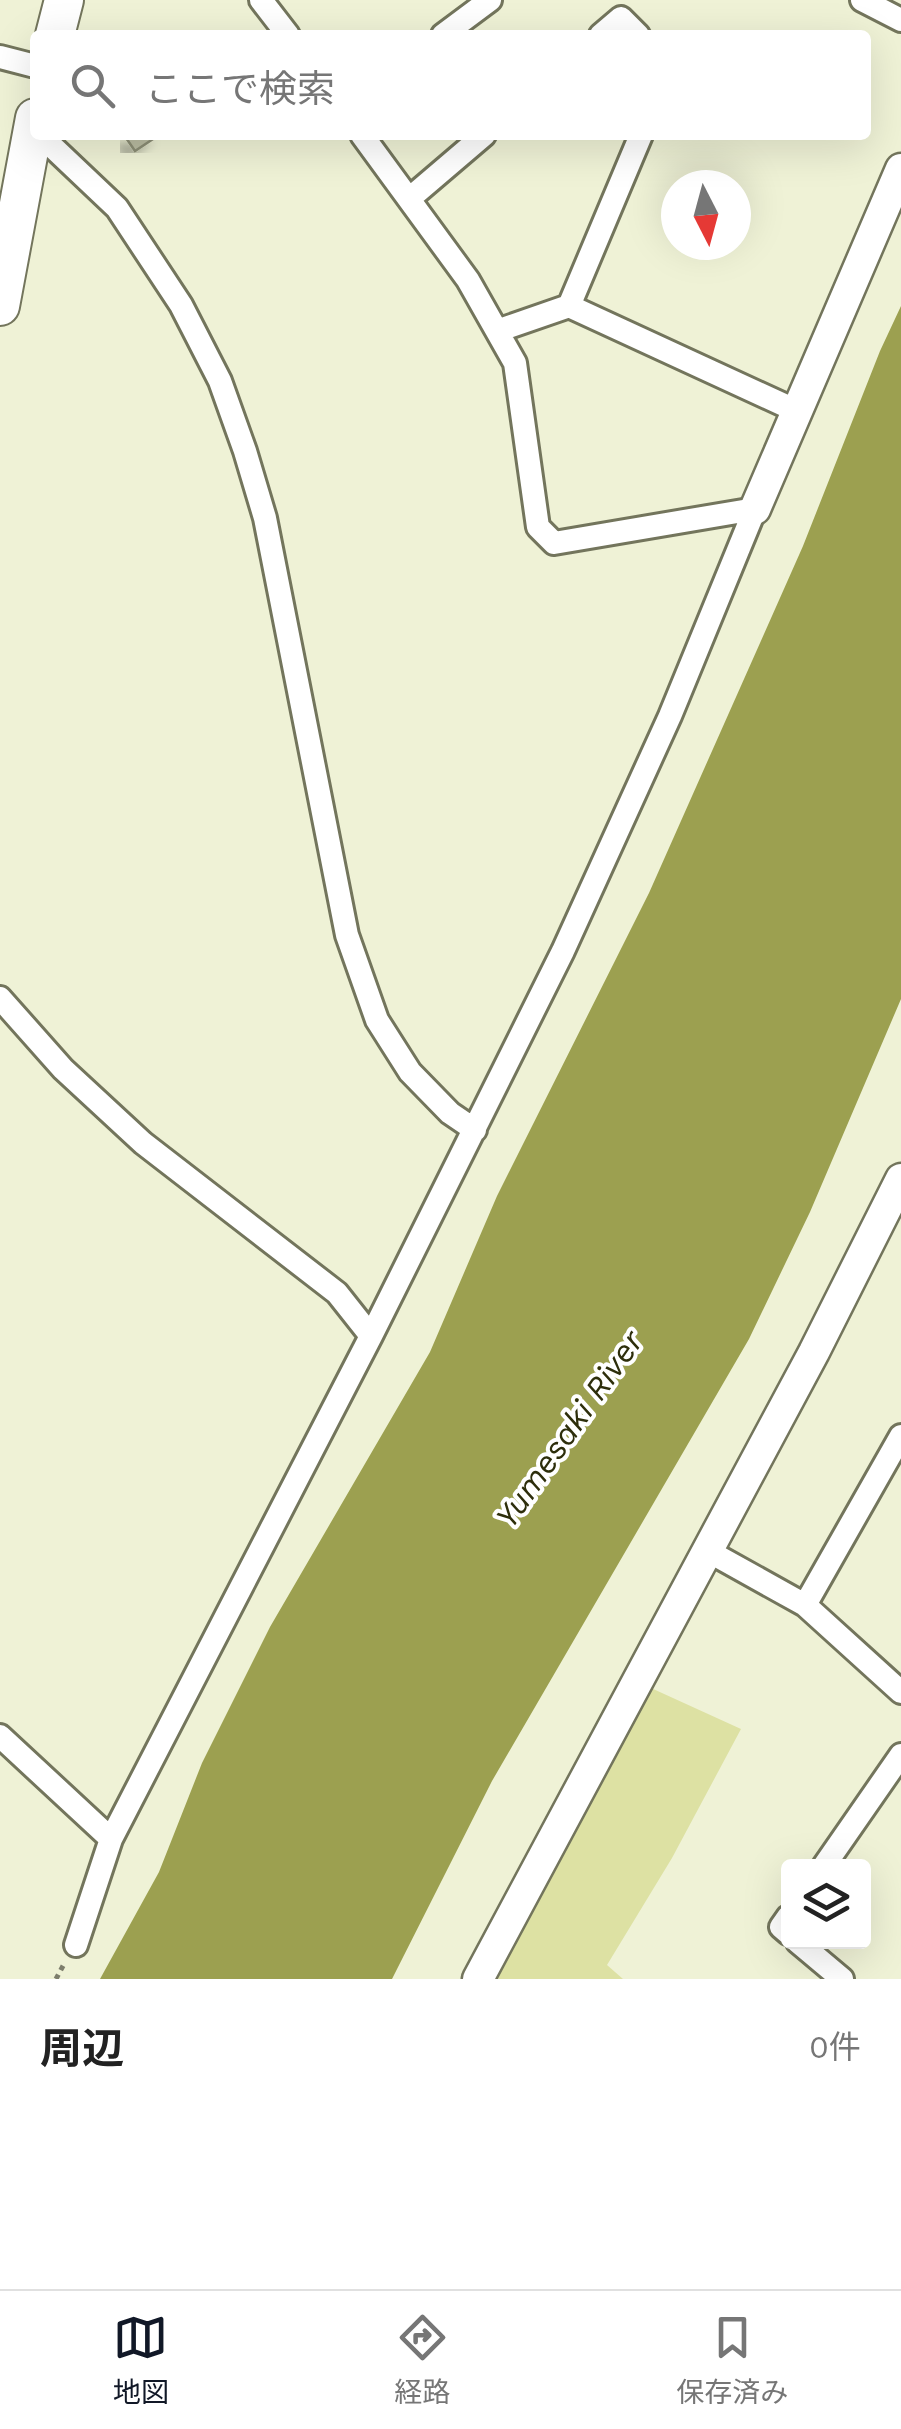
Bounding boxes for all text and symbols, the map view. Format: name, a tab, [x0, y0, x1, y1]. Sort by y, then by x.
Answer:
search box	[30, 30, 871, 140]
icon: search	[65, 58, 120, 113]
text: ここで検索	[145, 67, 335, 111]
north arrow	[661, 170, 751, 260]
water label: Yumesaki River	[487, 1322, 652, 1535]
map controls	[781, 1859, 871, 1949]
button: layers	[781, 1859, 871, 1949]
text: 周辺	[40, 2024, 124, 2073]
text: 0件	[809, 2028, 861, 2066]
tab: 地図	[113, 2310, 169, 2410]
tab: 経路	[394, 2310, 450, 2410]
tab: 保存済み	[676, 2310, 788, 2410]

